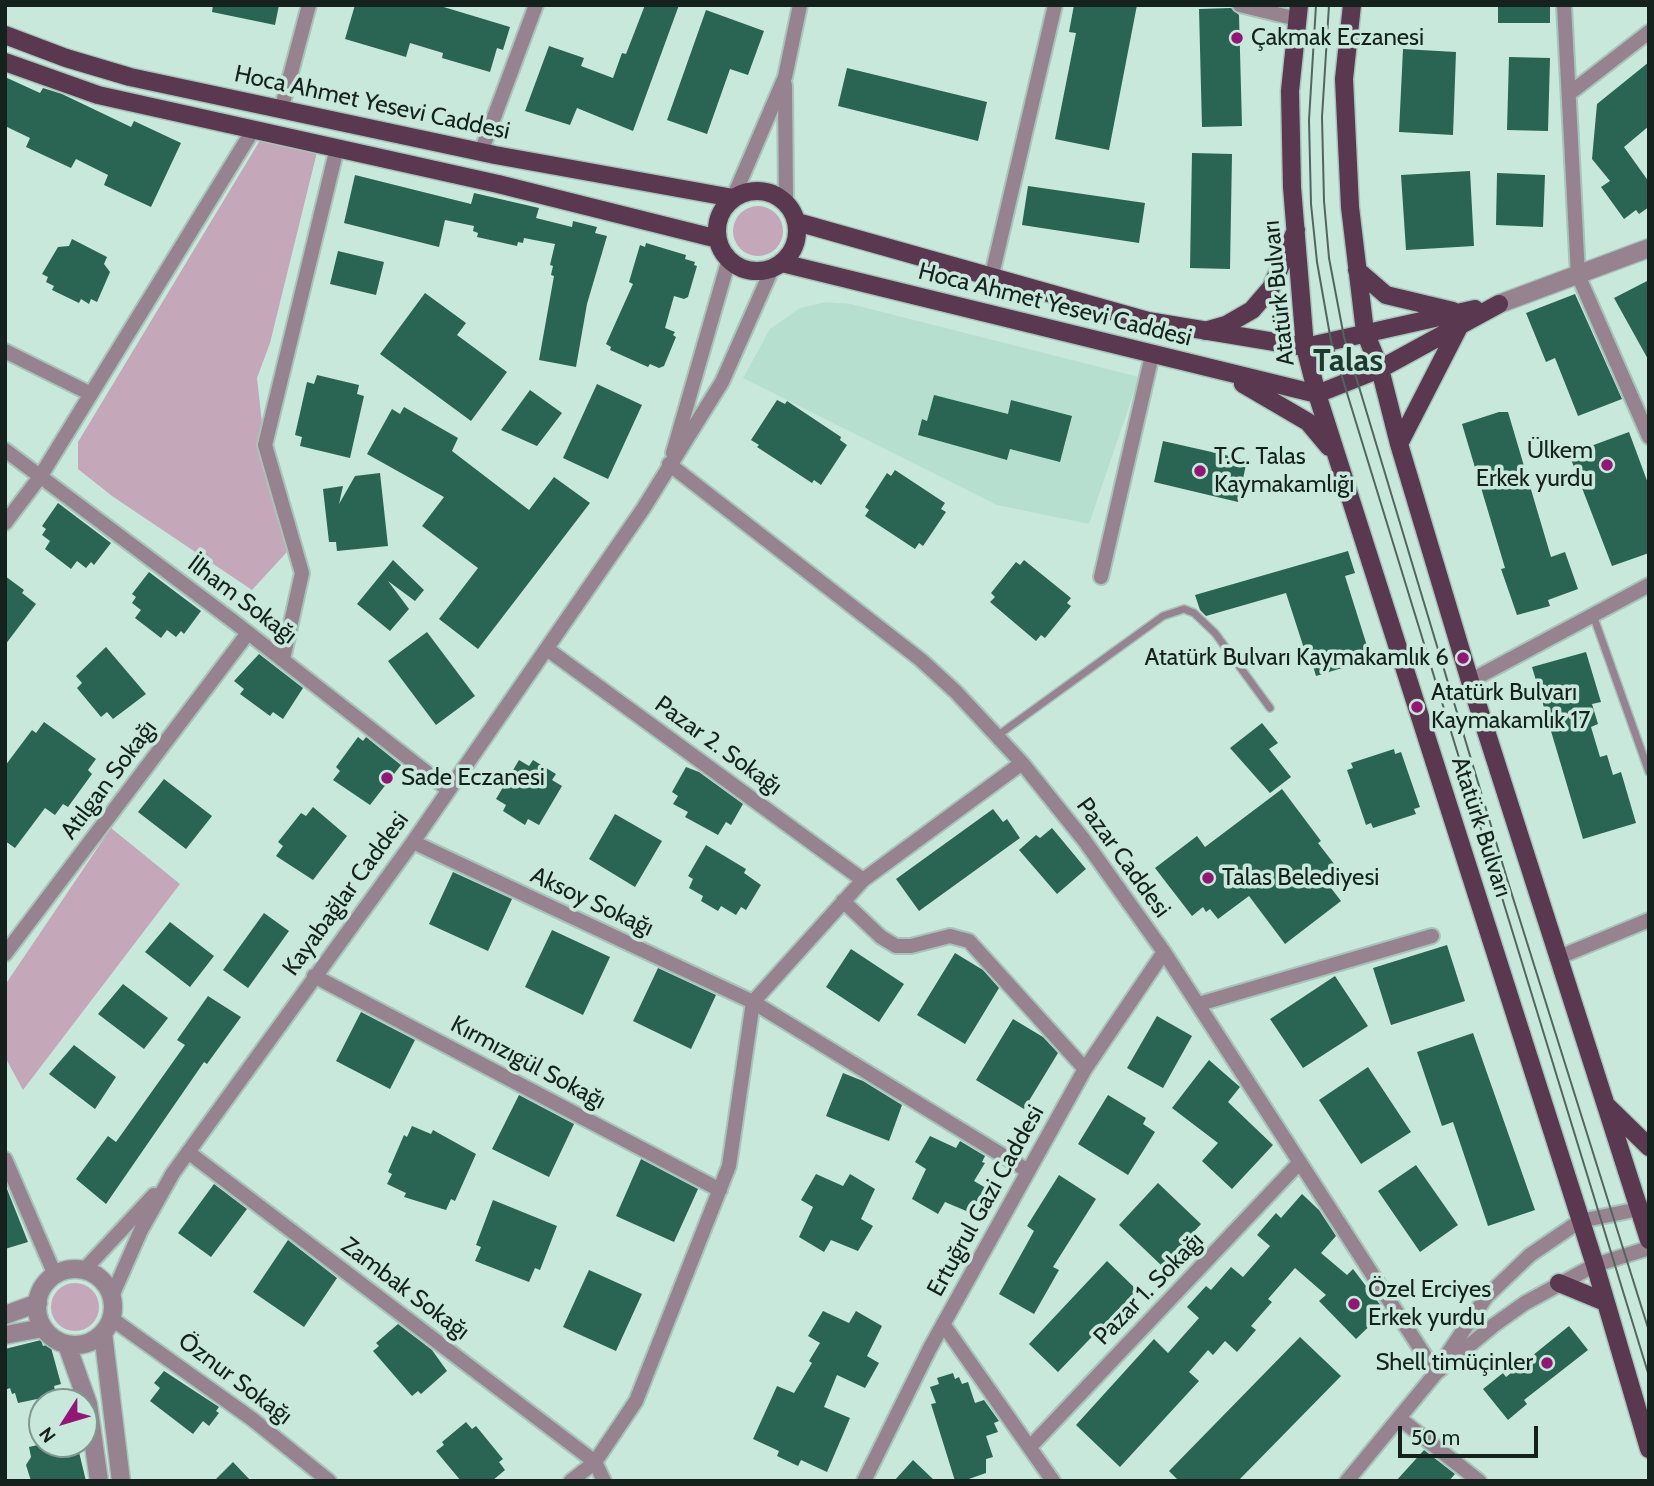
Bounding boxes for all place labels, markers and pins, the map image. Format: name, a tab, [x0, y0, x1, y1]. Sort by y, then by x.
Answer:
place label: Çakmak Eczanesi	[1251, 24, 1424, 52]
marker: Çakmak Eczanesi	[1229, 30, 1245, 46]
place label: Ülkem Erkek yurdu	[1476, 437, 1593, 493]
place label: T.C. Talas Kaymakamlığı	[1214, 443, 1354, 499]
marker: Ülkem Erkek yurdu	[1599, 457, 1615, 473]
marker: T.C. Talas Kaymakamlığı	[1192, 463, 1208, 479]
place label: Atatürk Bulvarı Kaymakamlık 6	[1145, 644, 1449, 672]
marker: Atatürk Bulvarı Kaymakamlık 6	[1455, 650, 1471, 666]
place label: Atatürk Bulvarı Kaymakamlık 17	[1431, 679, 1590, 735]
marker: Atatürk Bulvarı Kaymakamlık 17	[1409, 699, 1425, 715]
place label: Sade Eczanesi	[401, 764, 545, 792]
marker: Sade Eczanesi	[379, 770, 395, 786]
place label: Talas Belediyesi	[1222, 864, 1379, 892]
marker: Talas Belediyesi	[1200, 870, 1216, 886]
place label: Özel Erciyes Erkek yurdu	[1368, 1276, 1491, 1332]
marker: Özel Erciyes Erkek yurdu	[1346, 1296, 1362, 1312]
place label: Shell timüçinler	[1375, 1349, 1533, 1377]
marker: Shell timüçinler	[1539, 1355, 1555, 1371]

